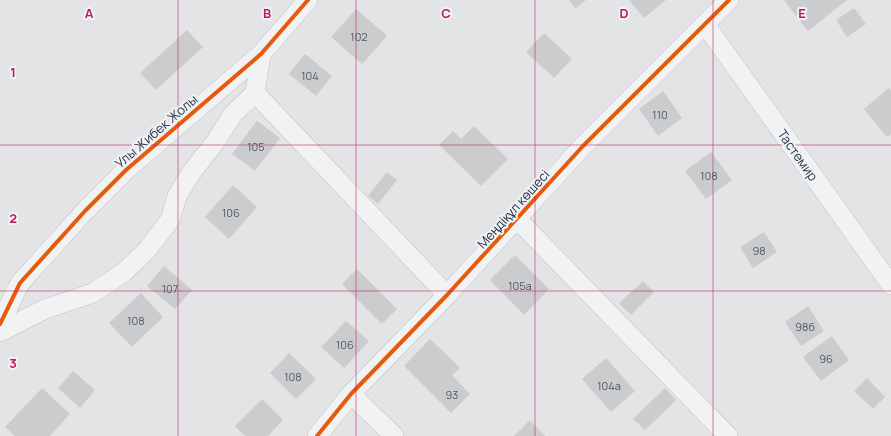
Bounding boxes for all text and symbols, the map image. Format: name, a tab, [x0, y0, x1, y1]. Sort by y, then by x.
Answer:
text: A	[85, 4, 94, 22]
text: B	[263, 4, 271, 22]
text: C	[441, 4, 451, 22]
text: D	[619, 4, 629, 22]
text: E	[798, 4, 806, 22]
house number: 102	[350, 29, 368, 44]
text: 1	[10, 63, 16, 81]
house number: 104	[301, 68, 319, 83]
street label: Улы Жибек Жолы	[111, 90, 201, 172]
house number: 110	[652, 107, 668, 122]
street label: Тастемир	[774, 126, 823, 185]
house number: 105	[247, 139, 265, 154]
street label: Меңдіқұл көшесі	[473, 166, 553, 252]
house number: 108	[700, 168, 718, 183]
house number: 106	[222, 205, 240, 220]
text: 2	[9, 209, 17, 227]
house number: 98	[752, 243, 766, 258]
house number: 105а	[508, 278, 532, 293]
house number: 107	[162, 281, 178, 296]
house number: 108	[127, 313, 145, 328]
house number: 98б	[795, 319, 815, 334]
house number: 106	[336, 337, 354, 352]
house number: 96	[819, 351, 833, 366]
text: 3	[9, 354, 17, 372]
house number: 108	[284, 369, 302, 384]
house number: 104а	[597, 378, 621, 393]
house number: 93	[446, 387, 458, 402]

